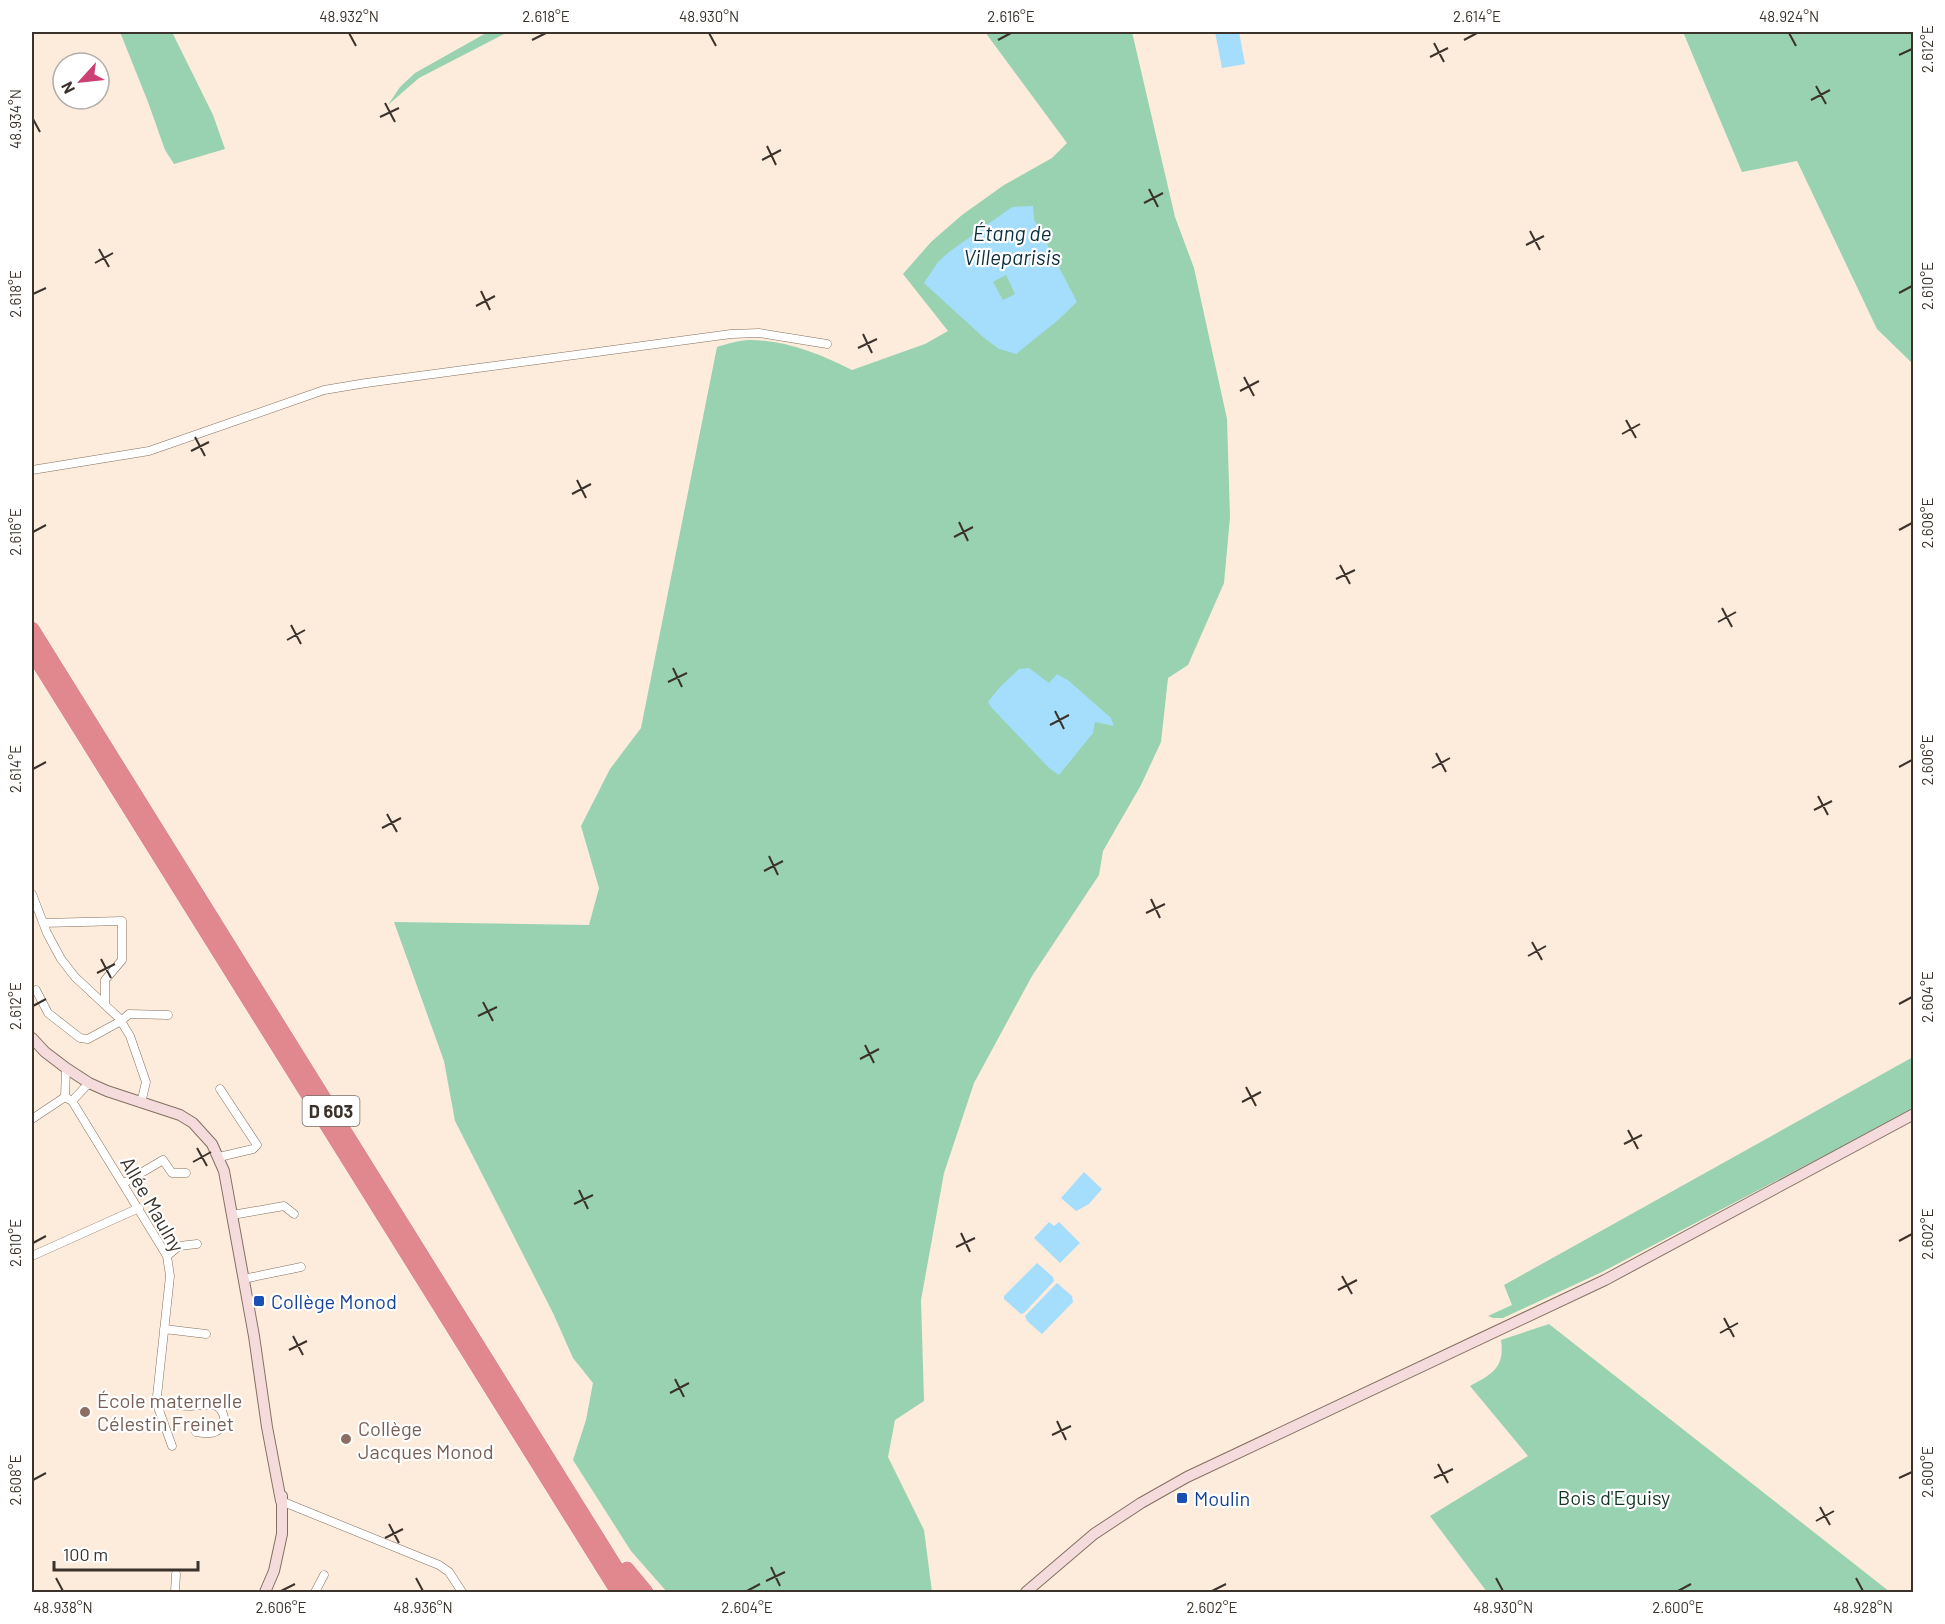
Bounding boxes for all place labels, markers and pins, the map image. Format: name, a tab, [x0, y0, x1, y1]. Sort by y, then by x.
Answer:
place label: Collège Monod	[271, 1289, 397, 1313]
marker: Collège Monod	[252, 1294, 266, 1308]
place label: École maternelle Célestin Freinet	[97, 1388, 242, 1435]
marker: École maternelle Célestin Freinet	[78, 1405, 92, 1419]
place label: Collège Jacques Monod	[358, 1416, 494, 1463]
marker: Collège Jacques Monod	[339, 1432, 353, 1446]
place label: Moulin	[1194, 1486, 1250, 1510]
marker: Moulin	[1175, 1491, 1189, 1505]

